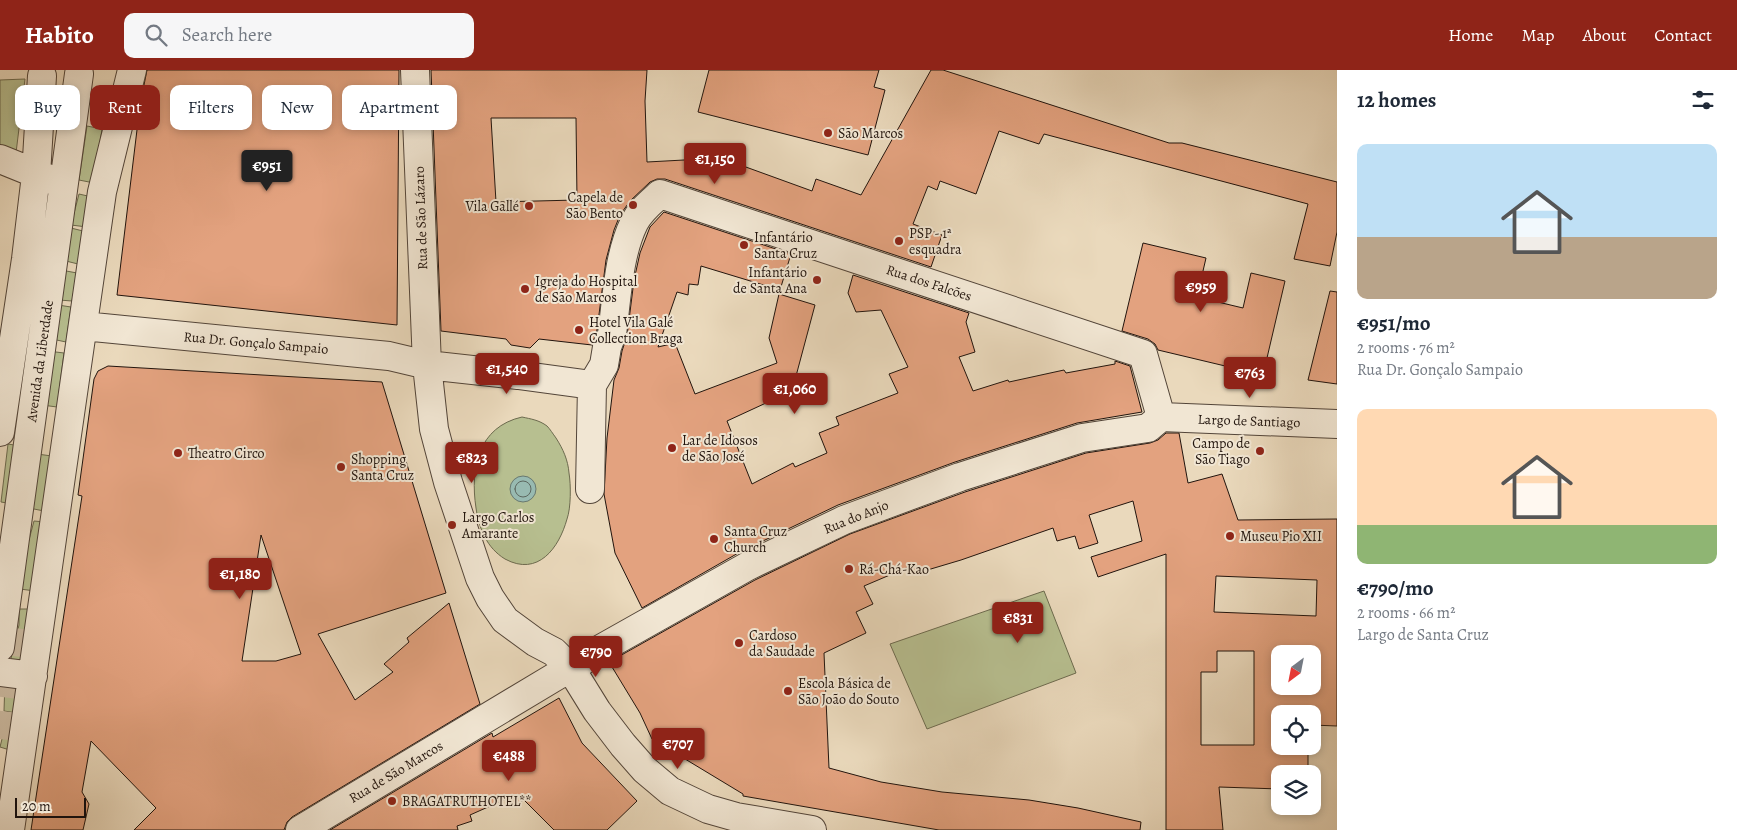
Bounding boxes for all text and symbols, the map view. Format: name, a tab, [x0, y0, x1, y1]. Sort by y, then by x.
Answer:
search box	[124, 13, 474, 58]
text: Habito	[25, 19, 94, 51]
icon: search	[142, 21, 170, 49]
text: Search here	[182, 22, 272, 48]
text: Home	[1448, 23, 1493, 47]
text: Map	[1521, 23, 1554, 47]
text: About	[1582, 23, 1626, 47]
text: Contact	[1654, 23, 1712, 47]
chip: Buy	[15, 85, 80, 130]
chip: Rent	[90, 85, 160, 130]
chip: Filters	[170, 85, 252, 130]
chip: New	[262, 85, 332, 130]
chip: Apartment	[342, 85, 457, 130]
text: 12 homes	[1357, 86, 1436, 114]
icon: filters	[1689, 86, 1717, 114]
place label: São Marcos	[838, 124, 903, 143]
marker: São Marcos	[822, 127, 834, 139]
pin: €1,150	[674, 142, 756, 185]
text: €1,150	[695, 148, 735, 170]
pin: €951	[237, 150, 297, 192]
text: €951	[252, 155, 282, 177]
street label: Rua de São Lázaro	[410, 166, 432, 270]
icon: home	[1492, 177, 1582, 267]
place label: Capela de São Bento	[566, 188, 623, 223]
place label: Vila Gallé	[465, 197, 519, 216]
marker: Capela de São Bento	[627, 199, 639, 211]
marker: Vila Gallé	[523, 200, 535, 212]
place label: PSP - 1ª esquadra	[909, 224, 962, 259]
place label: Infantário Santa Cruz	[754, 228, 817, 263]
marker: PSP - 1ª esquadra	[893, 235, 905, 247]
marker: Infantário Santa Cruz	[738, 239, 750, 251]
street label: Rua dos Falcões	[884, 260, 974, 306]
place label: Infantário de Santa Ana	[733, 263, 807, 298]
pin: €959	[1171, 270, 1231, 313]
place label: Igreja do Hospital de São Marcos	[535, 272, 638, 307]
marker: Infantário de Santa Ana	[811, 274, 823, 286]
text: €959	[1186, 276, 1216, 298]
marker: Igreja do Hospital de São Marcos	[519, 283, 531, 295]
street label: Avenida da Liberdade	[22, 299, 58, 424]
text: €951/mo	[1357, 309, 1431, 337]
place label: Hotel Vila Galé Collection Braga	[589, 313, 683, 348]
marker: Hotel Vila Galé Collection Braga	[573, 324, 585, 336]
street label: Rua Dr. Gonçalo Sampaio	[183, 327, 329, 359]
text: 2 rooms · 76 m²	[1357, 337, 1455, 359]
pin: €1,540	[466, 352, 548, 395]
pin: €763	[1220, 356, 1280, 399]
text: €1,540	[486, 358, 528, 380]
text: Rua Dr. Gonçalo Sampaio	[1357, 359, 1523, 381]
text: €763	[1235, 362, 1265, 384]
pin: €1,060	[754, 372, 836, 415]
text: €1,060	[774, 378, 816, 400]
street label: Largo de Santiago	[1197, 410, 1301, 432]
place label: Lar de Idosos de São José	[682, 431, 758, 466]
place label: Campo de São Tiago	[1192, 434, 1250, 469]
pin: €823	[442, 442, 502, 484]
marker: Lar de Idosos de São José	[666, 442, 678, 454]
icon: home	[1492, 442, 1582, 532]
place label: Theatro Circo	[188, 444, 265, 463]
marker: Campo de São Tiago	[1254, 445, 1266, 457]
marker: Theatro Circo	[172, 447, 184, 459]
text: €823	[456, 447, 488, 469]
place label: Shopping Santa Cruz	[351, 450, 414, 485]
marker: Shopping Santa Cruz	[335, 461, 347, 473]
street label: Rua do Anjo	[821, 495, 891, 539]
place label: Largo Carlos Amarante	[461, 508, 534, 543]
marker: Largo Carlos Amarante	[446, 519, 458, 531]
place label: Santa Cruz Church	[724, 522, 787, 557]
place label: Museu Pio XII	[1240, 527, 1322, 546]
marker: Museu Pio XII	[1224, 530, 1236, 542]
marker: Santa Cruz Church	[708, 533, 720, 545]
pin: €1,180	[199, 558, 281, 600]
place label: Rá-Chá-Kao	[859, 560, 929, 579]
text: €1,180	[220, 563, 260, 585]
marker: Rá-Chá-Kao	[843, 563, 855, 575]
text: €790/mo	[1357, 574, 1434, 602]
pin: €831	[988, 602, 1048, 644]
text: 2 rooms · 66 m²	[1357, 602, 1455, 624]
text: €831	[1003, 607, 1033, 629]
text: Largo de Santa Cruz	[1357, 624, 1489, 646]
place label: Cardoso da Saudade	[749, 626, 815, 661]
pin: €790	[566, 636, 626, 678]
marker: Cardoso da Saudade	[733, 637, 745, 649]
text: €790	[580, 641, 612, 663]
north arrow	[1271, 645, 1321, 695]
map controls	[1271, 645, 1321, 815]
place label: Escola Básica de São João do Souto	[798, 674, 899, 709]
marker: Escola Básica de São João do Souto	[782, 685, 794, 697]
button: locate	[1271, 705, 1321, 755]
pin: €707	[648, 728, 708, 770]
text: €707	[663, 733, 693, 755]
street label: Rua de São Marcos	[345, 736, 447, 808]
pin: €488	[479, 740, 539, 782]
text: €488	[493, 745, 525, 767]
button: layers	[1271, 765, 1321, 815]
place label: BRAGATRUTHOTEL**	[402, 792, 532, 811]
scale bar	[15, 795, 86, 818]
marker: BRAGATRUTHOTEL**	[386, 795, 398, 807]
text: 20 m	[22, 797, 51, 816]

